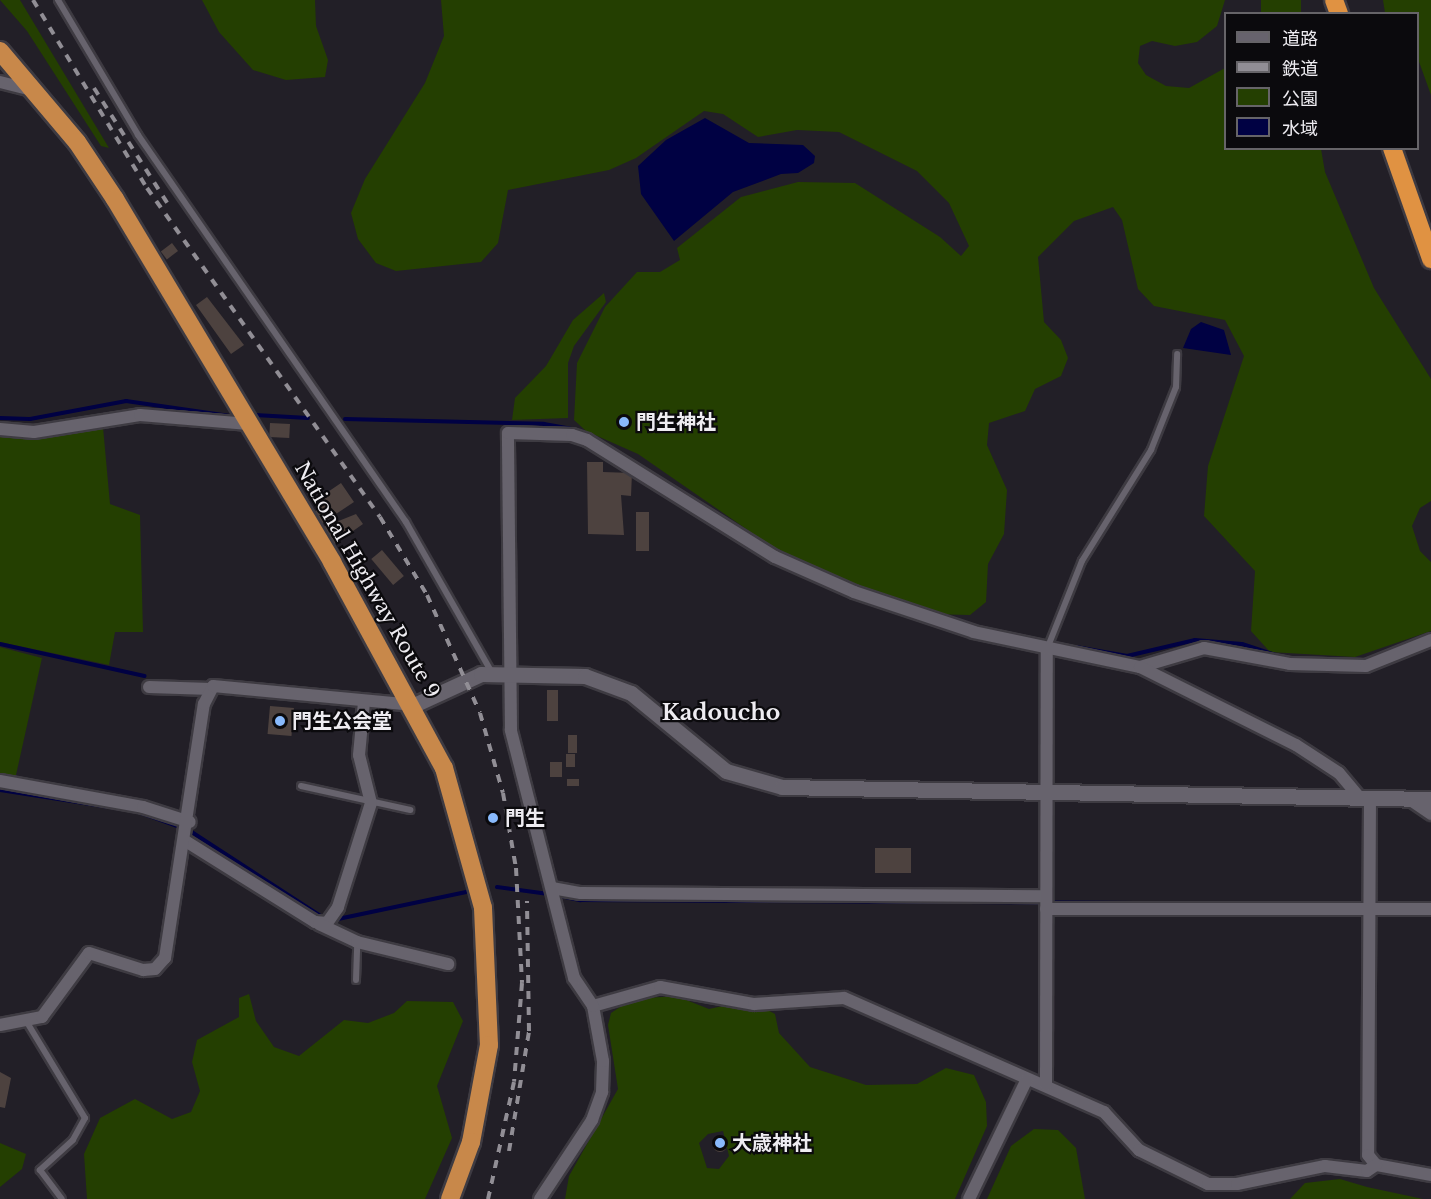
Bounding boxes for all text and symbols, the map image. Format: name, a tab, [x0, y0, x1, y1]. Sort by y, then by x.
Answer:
legend	[1224, 12, 1419, 150]
text: 道路	[1282, 28, 1318, 50]
text: 鉄道	[1282, 58, 1318, 80]
text: 公園	[1282, 88, 1318, 110]
text: 水域	[1282, 118, 1318, 140]
place label: 門生神社	[636, 410, 716, 434]
marker: 門生神社	[617, 415, 631, 429]
street label: National Highway Route 9	[289, 457, 445, 703]
district label: Kadoucho	[662, 700, 780, 726]
place label: 門生公会堂	[292, 709, 392, 733]
marker: 門生公会堂	[273, 714, 287, 728]
place label: 門生	[505, 806, 545, 830]
marker: 門生	[486, 811, 500, 825]
place label: 大歳神社	[732, 1131, 812, 1155]
marker: 大歳神社	[713, 1136, 727, 1150]

